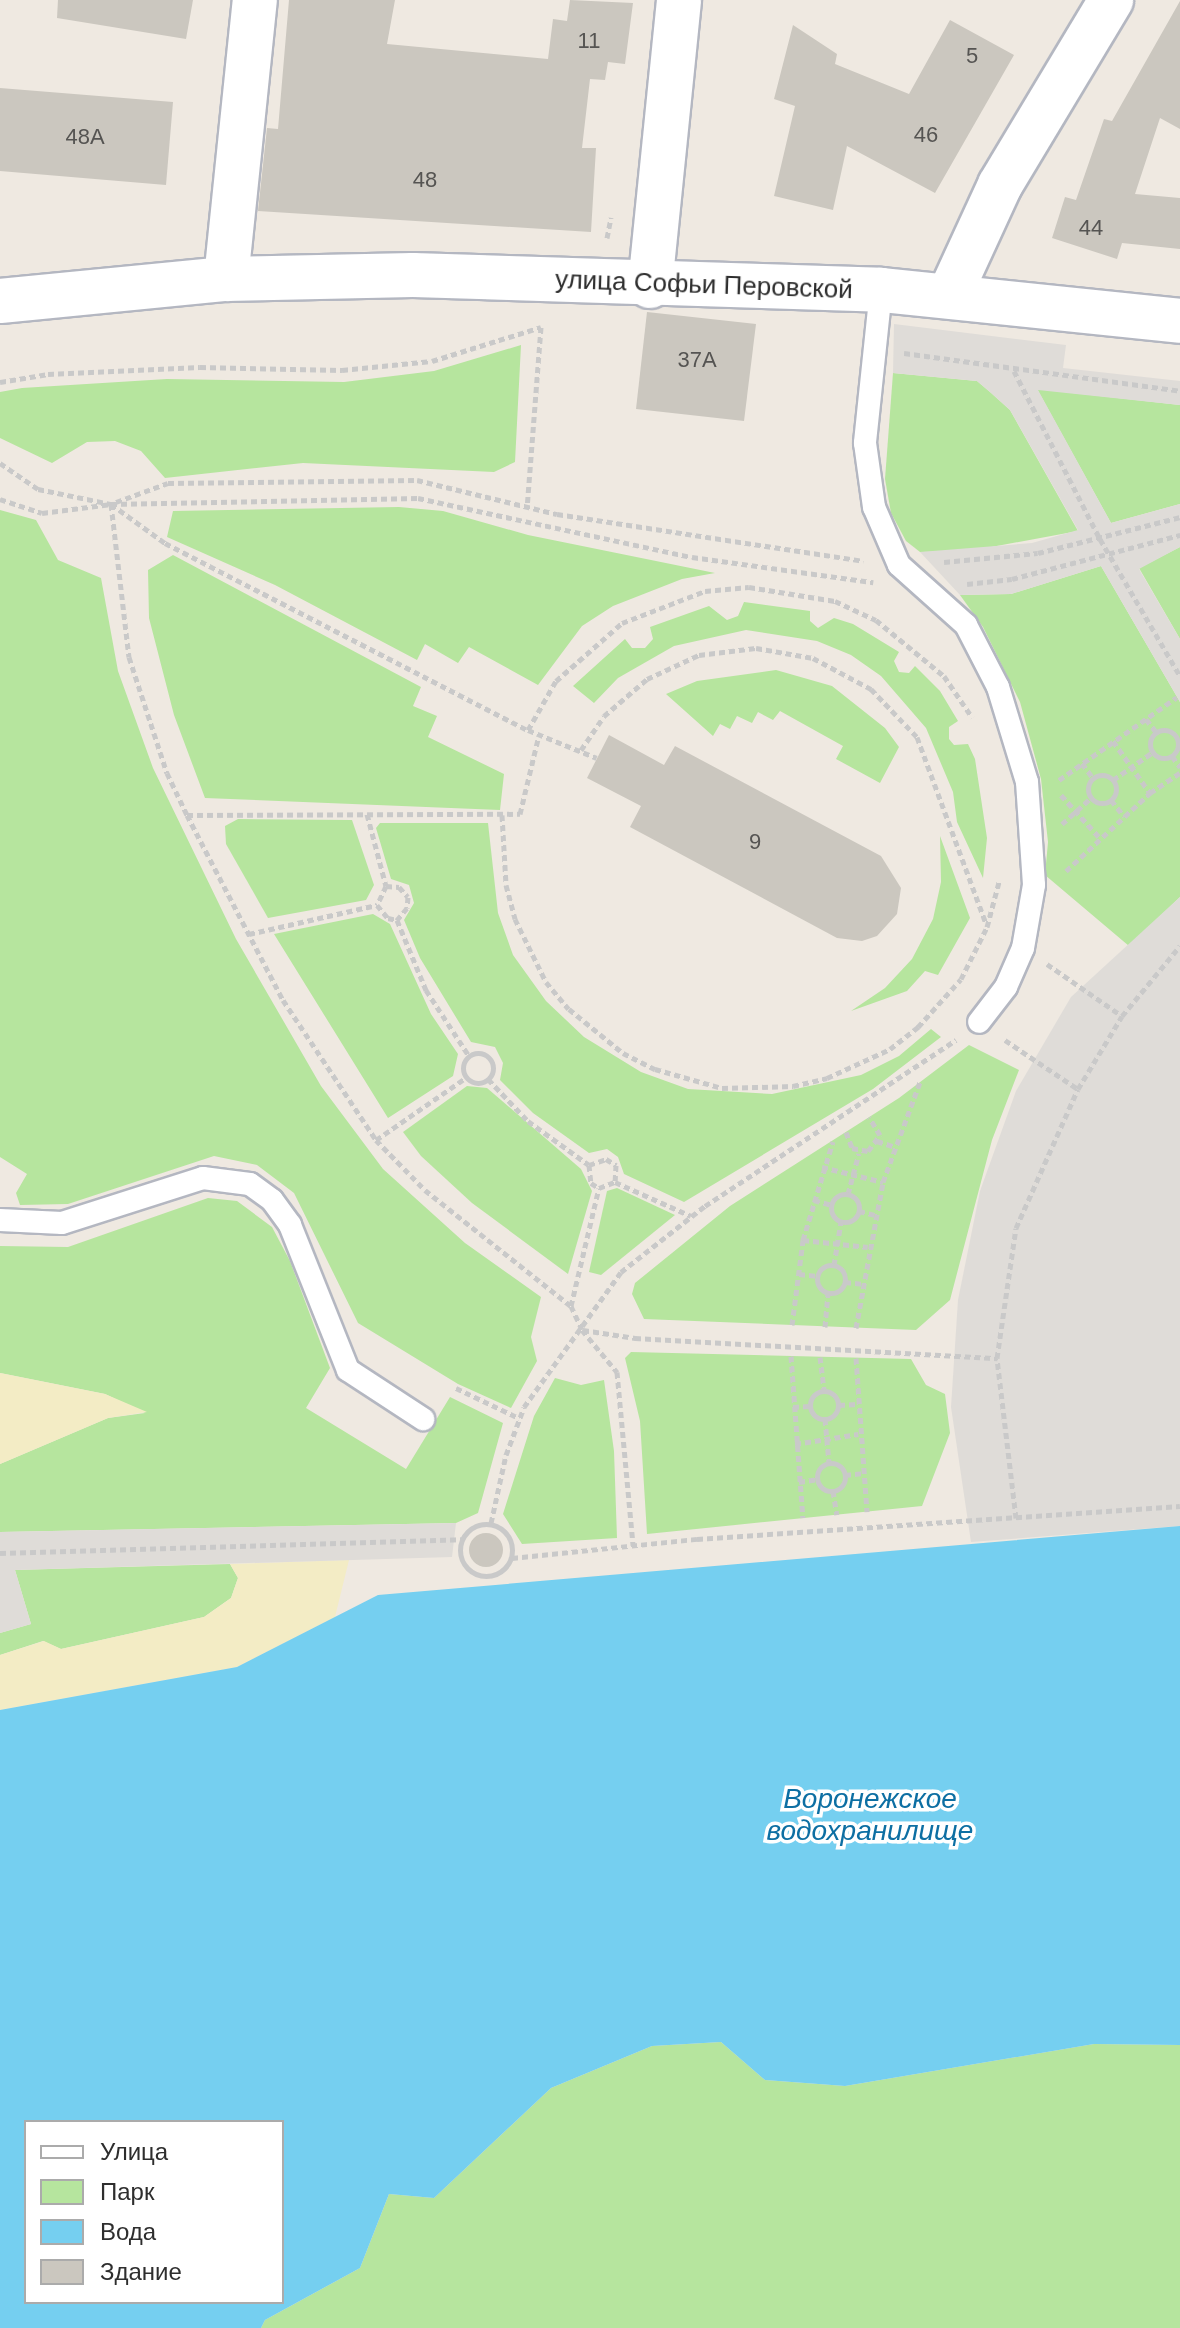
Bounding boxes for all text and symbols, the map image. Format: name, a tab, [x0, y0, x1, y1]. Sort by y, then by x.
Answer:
house number: 11	[578, 28, 600, 54]
house number: 5	[966, 43, 978, 69]
house number: 46	[914, 122, 938, 148]
house number: 48А	[65, 124, 105, 150]
house number: 48	[413, 167, 437, 193]
house number: 44	[1079, 215, 1103, 241]
street label: улица Софьи Перовской	[555, 264, 853, 306]
house number: 37А	[677, 347, 717, 373]
house number: 9	[749, 829, 761, 855]
water label: Воронежское водохранилище	[767, 1782, 973, 1848]
legend	[24, 2120, 284, 2304]
text: Улица	[100, 2138, 168, 2165]
text: Парк	[100, 2178, 154, 2205]
text: Вода	[100, 2218, 156, 2245]
text: Здание	[100, 2258, 182, 2285]

